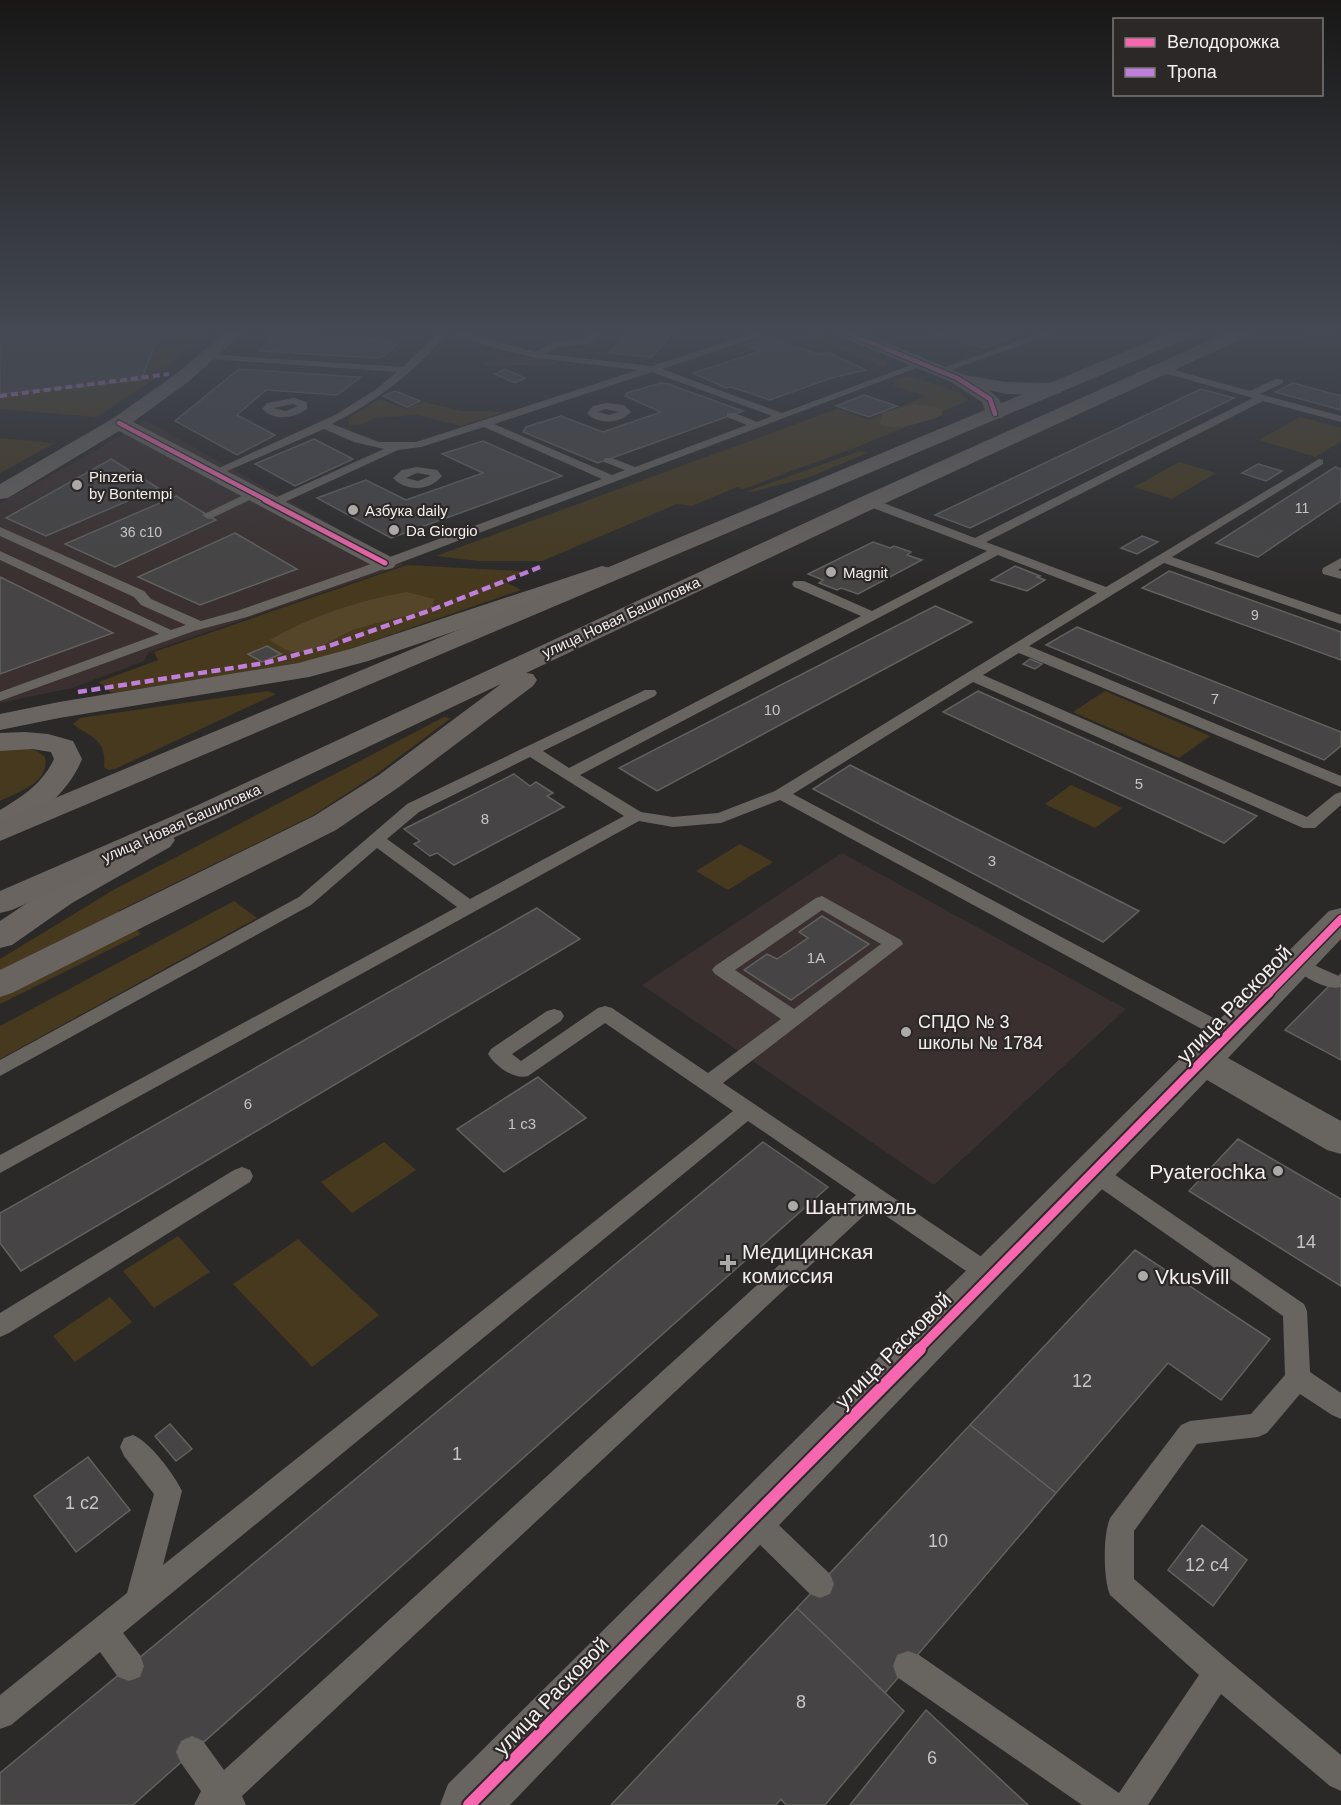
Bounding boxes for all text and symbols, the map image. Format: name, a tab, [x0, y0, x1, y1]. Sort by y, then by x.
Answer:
legend	[1113, 18, 1323, 96]
text: Велодорожка	[1167, 32, 1280, 52]
text: Тропа	[1167, 62, 1218, 82]
place label: Pinzeria by Bontempi	[89, 468, 172, 502]
marker: Pinzeria by Bontempi	[70, 478, 84, 492]
house number: 11	[1295, 500, 1309, 516]
place label: Азбука daily	[365, 502, 448, 519]
marker: Азбука daily	[346, 503, 360, 517]
place label: Da Giorgio	[406, 522, 478, 539]
marker: Da Giorgio	[387, 523, 401, 537]
house number: 36 с10	[120, 524, 162, 540]
place label: Magnit	[843, 564, 889, 581]
marker: Magnit	[824, 565, 838, 579]
street label: улица Новая Башиловка	[539, 573, 703, 661]
house number: 9	[1251, 607, 1259, 623]
house number: 7	[1211, 690, 1219, 707]
house number: 10	[764, 701, 780, 718]
house number: 5	[1135, 775, 1143, 792]
street label: улица Новая Башиловка	[99, 780, 264, 866]
house number: 8	[481, 810, 489, 827]
house number: 3	[988, 852, 996, 869]
street label: улица Расковой	[1172, 940, 1296, 1068]
house number: 1А	[807, 949, 825, 966]
place label: СПДО № 3 школы № 1784	[918, 1012, 1043, 1053]
marker: СПДО № 3 школы № 1784	[899, 1025, 913, 1039]
house number: 6	[244, 1095, 252, 1112]
house number: 1 с3	[508, 1115, 536, 1132]
place label: Pyaterochka	[1149, 1160, 1266, 1183]
marker: Pyaterochka	[1271, 1164, 1285, 1178]
place label: Шантимэль	[805, 1195, 917, 1218]
marker: Шантимэль	[786, 1199, 800, 1213]
house number: 14	[1296, 1232, 1316, 1252]
place label: Медицинская комиссия	[742, 1240, 874, 1287]
marker: Медицинская комиссия	[719, 1254, 737, 1272]
place label: VkusVill	[1155, 1265, 1229, 1288]
marker: VkusVill	[1136, 1269, 1150, 1283]
street label: улица Расковой	[830, 1287, 956, 1413]
house number: 12	[1072, 1371, 1092, 1391]
house number: 1	[452, 1444, 462, 1464]
house number: 1 с2	[65, 1493, 99, 1513]
house number: 10	[928, 1531, 948, 1551]
house number: 12 с4	[1185, 1555, 1229, 1575]
street label: улица Расковой	[489, 1632, 613, 1760]
house number: 8	[796, 1692, 806, 1712]
house number: 6	[927, 1748, 937, 1768]

